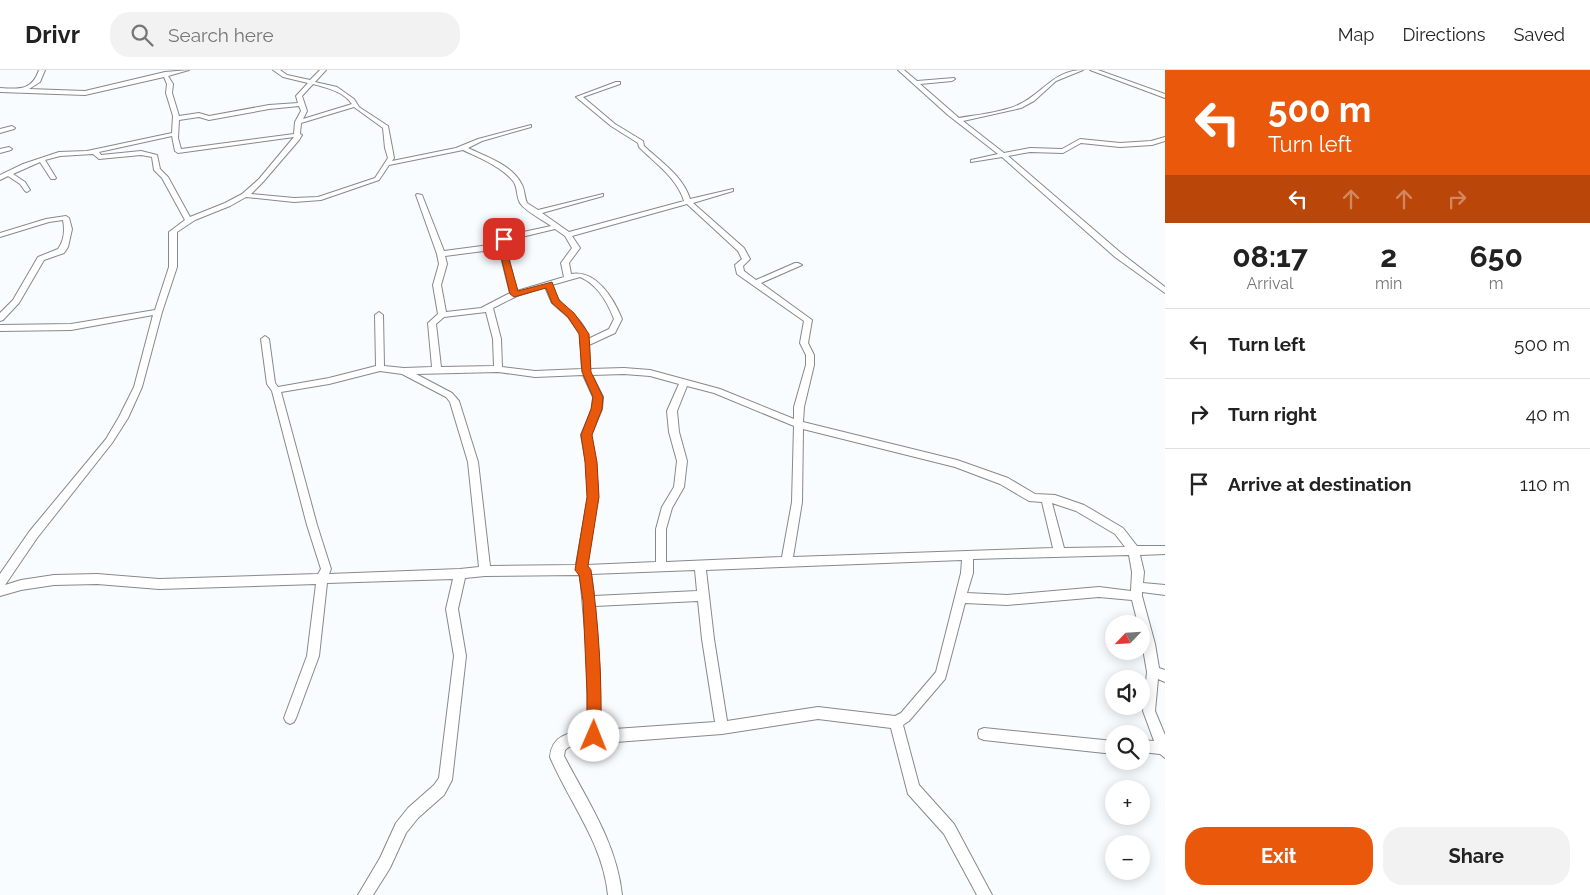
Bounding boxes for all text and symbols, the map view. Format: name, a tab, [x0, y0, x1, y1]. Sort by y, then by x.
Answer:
search box	[110, 12, 460, 57]
text: Drivr	[25, 20, 80, 49]
icon: search	[128, 21, 156, 49]
text: Search here	[168, 24, 274, 46]
text: Map	[1338, 24, 1374, 45]
text: Directions	[1402, 24, 1486, 45]
text: Saved	[1514, 24, 1565, 45]
text: 500 m	[1268, 89, 1371, 130]
icon: left	[1185, 90, 1250, 155]
text: Turn left	[1268, 131, 1352, 157]
icon: left	[1284, 185, 1312, 213]
icon: ahead	[1337, 185, 1365, 213]
icon: ahead	[1390, 185, 1418, 213]
icon: right	[1443, 185, 1471, 213]
pin	[483, 218, 525, 260]
icon: arrive	[490, 225, 518, 253]
text: 08:17	[1232, 239, 1308, 274]
text: 2	[1380, 239, 1397, 274]
text: 650	[1470, 239, 1523, 274]
text: Arrival	[1246, 274, 1293, 293]
text: min	[1375, 274, 1402, 293]
text: m	[1489, 274, 1504, 293]
icon: left	[1185, 330, 1213, 358]
text: Turn left	[1228, 333, 1305, 355]
text: 500 m	[1514, 333, 1570, 355]
icon: right	[1185, 400, 1213, 428]
text: Turn right	[1228, 403, 1317, 425]
text: 40 m	[1526, 403, 1570, 425]
icon: arrive	[1185, 470, 1213, 498]
text: Arrive at destination	[1228, 473, 1412, 495]
text: 110 m	[1520, 473, 1570, 495]
north arrow	[1105, 615, 1150, 660]
map controls	[1105, 615, 1150, 880]
button: sound	[1105, 670, 1150, 715]
position arrow	[567, 709, 619, 761]
button: search	[1105, 725, 1150, 770]
button: +	[1105, 780, 1150, 825]
button: Exit	[1185, 827, 1373, 885]
button: Share	[1383, 827, 1570, 885]
button: −	[1105, 835, 1150, 880]

